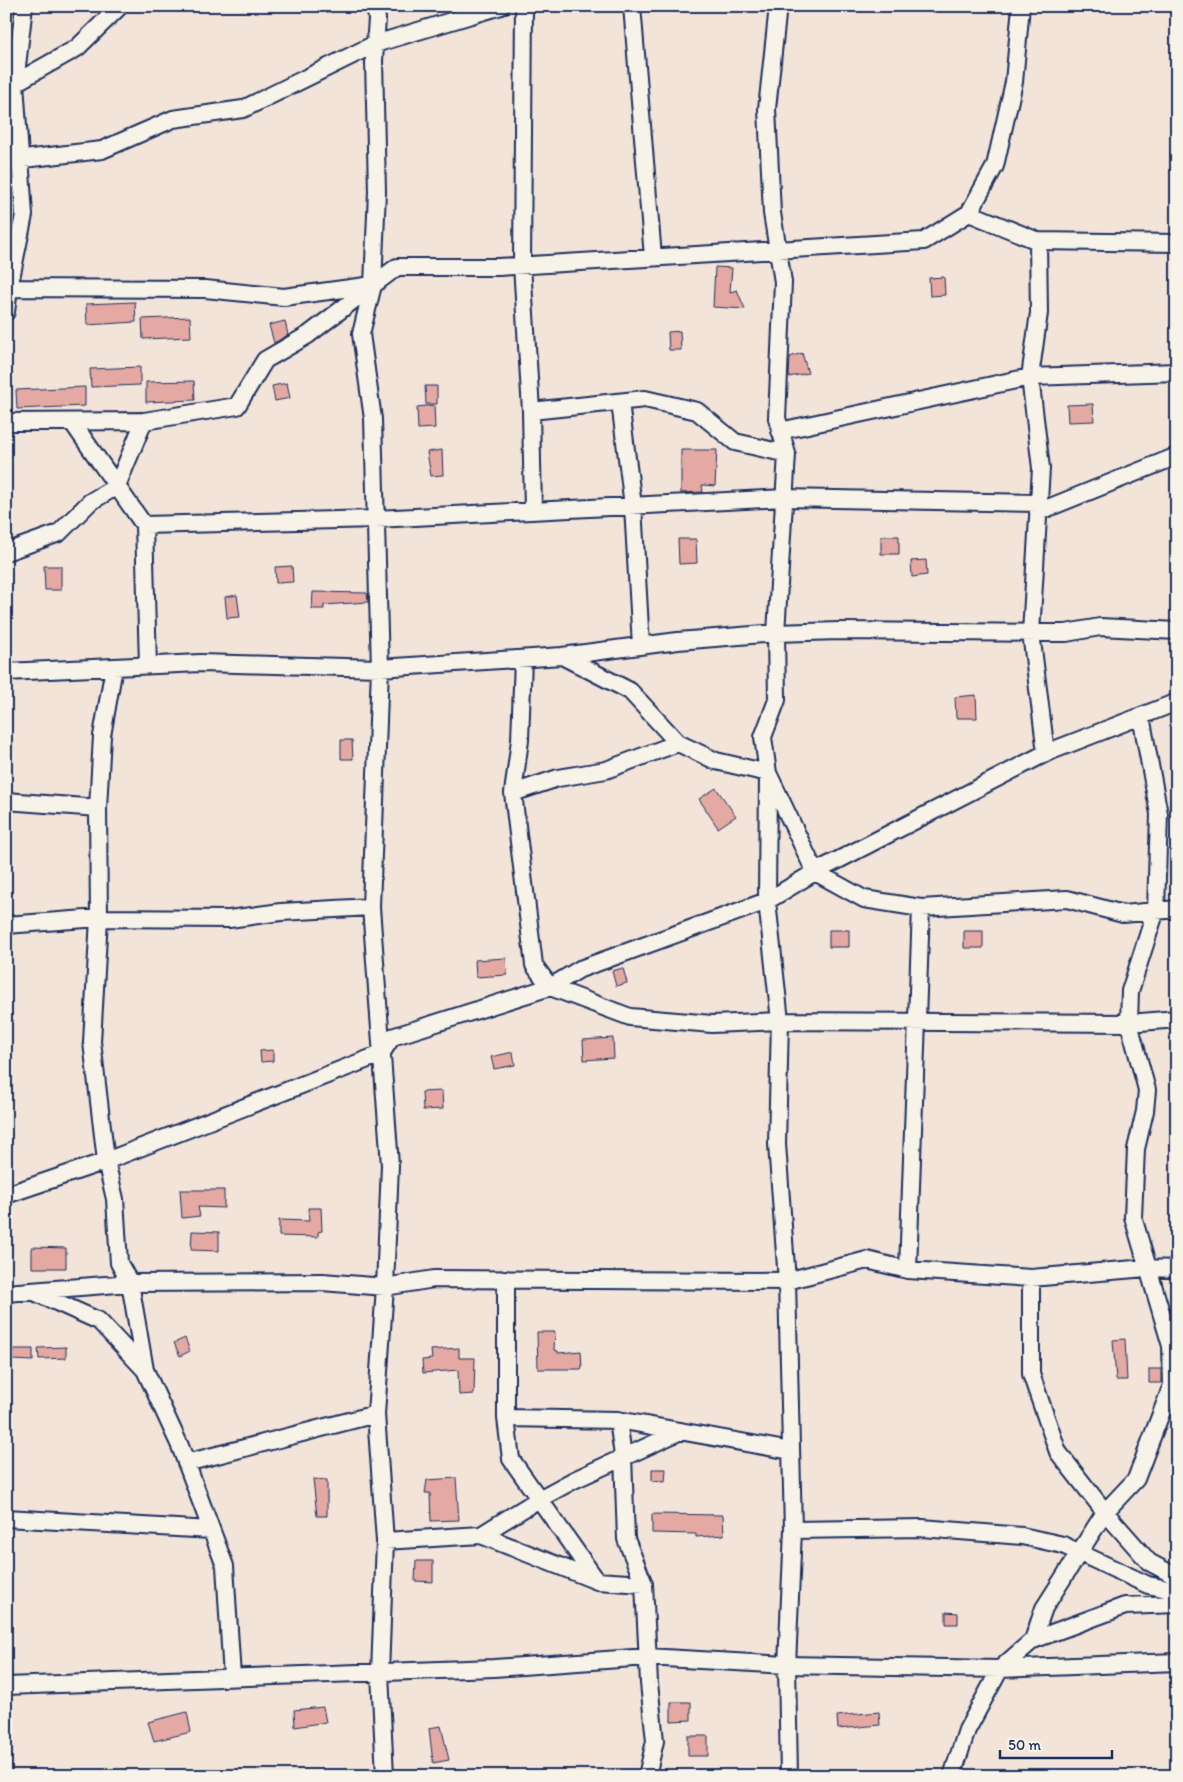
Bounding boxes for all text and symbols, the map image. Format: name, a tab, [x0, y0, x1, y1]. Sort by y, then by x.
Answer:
scale bar	[1000, 1727, 1113, 1759]
text: 50 m	[1008, 1736, 1041, 1754]

